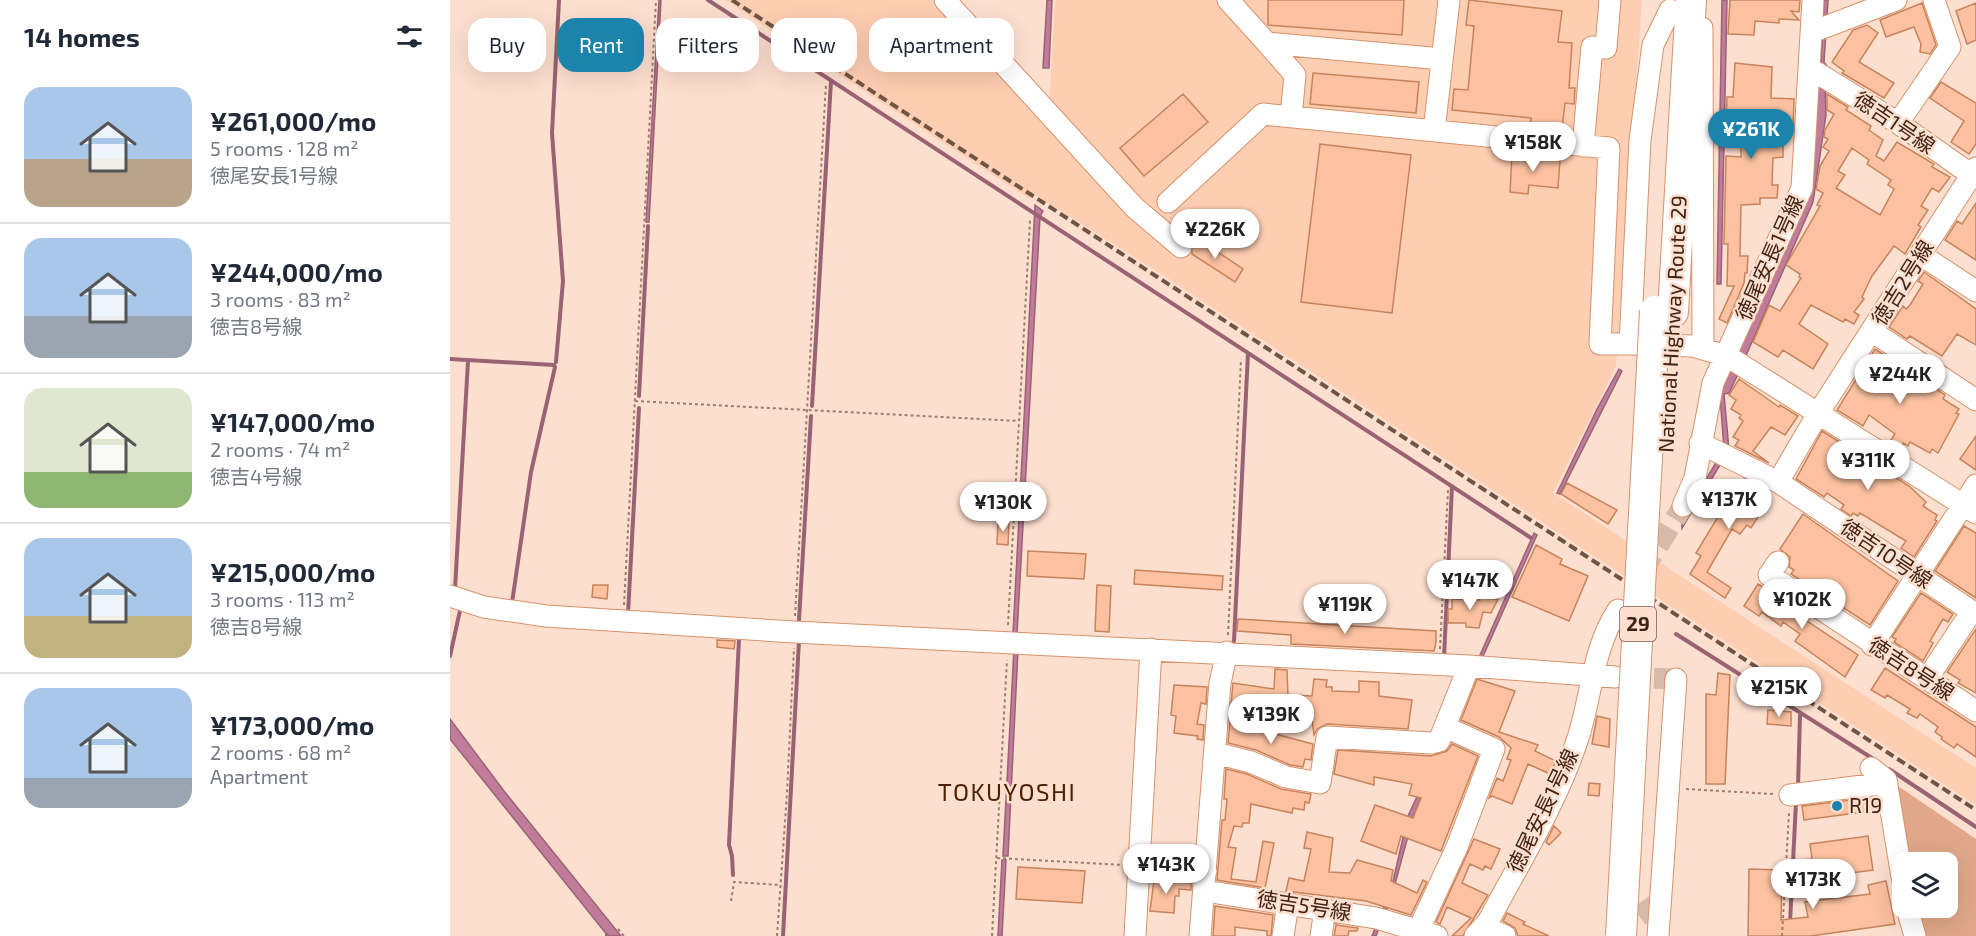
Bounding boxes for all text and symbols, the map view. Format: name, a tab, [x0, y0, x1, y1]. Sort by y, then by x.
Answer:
chip: Buy	[468, 18, 546, 72]
chip: Rent	[558, 18, 644, 72]
chip: Filters	[656, 18, 759, 72]
chip: New	[771, 18, 857, 72]
chip: Apartment	[869, 18, 1014, 72]
icon: filters	[393, 20, 426, 53]
text: 14 homes	[24, 21, 140, 52]
street label: 徳吉1号線	[1850, 86, 1940, 158]
text: ¥261,000/mo	[210, 105, 376, 136]
pin: ¥261K	[1709, 109, 1793, 160]
icon: home	[72, 111, 144, 183]
text: ¥261K	[1722, 116, 1780, 140]
pin: ¥158K	[1491, 122, 1575, 173]
text: ¥158K	[1504, 129, 1562, 153]
text: 5 rooms · 128 m²	[210, 136, 359, 160]
text: 徳尾安長1号線	[210, 163, 338, 187]
street label: 徳尾安長1号線	[1730, 191, 1807, 324]
street label: National Highway Route 29	[1652, 195, 1691, 453]
pin: ¥226K	[1173, 209, 1257, 260]
text: ¥226K	[1185, 216, 1246, 240]
street label: 徳吉2号線	[1866, 235, 1938, 329]
text: ¥244,000/mo	[210, 256, 383, 287]
icon: home	[72, 262, 144, 334]
text: 3 rooms · 83 m²	[210, 287, 351, 311]
text: 徳吉8号線	[210, 314, 302, 338]
pin: ¥244K	[1858, 354, 1942, 405]
text: ¥244K	[1868, 361, 1932, 385]
text: ¥147,000/mo	[210, 406, 375, 437]
icon: home	[72, 412, 144, 484]
text: 2 rooms · 74 m²	[210, 437, 350, 461]
pin: ¥311K	[1826, 440, 1910, 491]
text: ¥311K	[1841, 447, 1895, 471]
text: 徳吉4号線	[210, 464, 302, 488]
pin: ¥137K	[1687, 479, 1771, 530]
pin: ¥130K	[961, 482, 1045, 533]
text: ¥137K	[1701, 486, 1757, 510]
text: ¥130K	[974, 489, 1032, 513]
street label: 徳吉10号線	[1836, 513, 1937, 592]
text: ¥215,000/mo	[210, 556, 375, 587]
pin: ¥147K	[1428, 560, 1512, 611]
icon: home	[72, 562, 144, 634]
text: ¥147K	[1441, 567, 1499, 591]
pin: ¥102K	[1760, 579, 1844, 630]
pin: ¥119K	[1303, 584, 1387, 635]
text: ¥102K	[1773, 586, 1831, 610]
text: 3 rooms · 113 m²	[210, 587, 355, 611]
text: ¥119K	[1317, 591, 1373, 615]
road number: 29	[1620, 607, 1656, 641]
text: 徳吉8号線	[210, 614, 302, 638]
street label: 徳吉8号線	[1864, 631, 1959, 705]
pin: ¥215K	[1737, 667, 1821, 718]
text: ¥215K	[1750, 674, 1808, 698]
pin: ¥139K	[1229, 694, 1313, 745]
text: ¥139K	[1242, 701, 1300, 725]
text: ¥173,000/mo	[210, 709, 374, 740]
icon: home	[72, 712, 144, 784]
text: 2 rooms · 68 m²	[210, 740, 351, 764]
street label: 徳尾安長1号線	[1501, 744, 1582, 876]
text: Apartment	[210, 764, 308, 788]
district label: TOKUYOSHI	[938, 777, 1076, 806]
place label: R19	[1849, 792, 1882, 817]
marker: R19	[1830, 799, 1844, 813]
pin: ¥143K	[1124, 844, 1208, 895]
text: ¥143K	[1137, 851, 1195, 875]
map controls	[1892, 852, 1958, 918]
button: layers	[1892, 852, 1958, 918]
pin: ¥173K	[1771, 859, 1855, 910]
text: ¥173K	[1785, 866, 1841, 890]
street label: 徳吉5号線	[1255, 885, 1353, 924]

